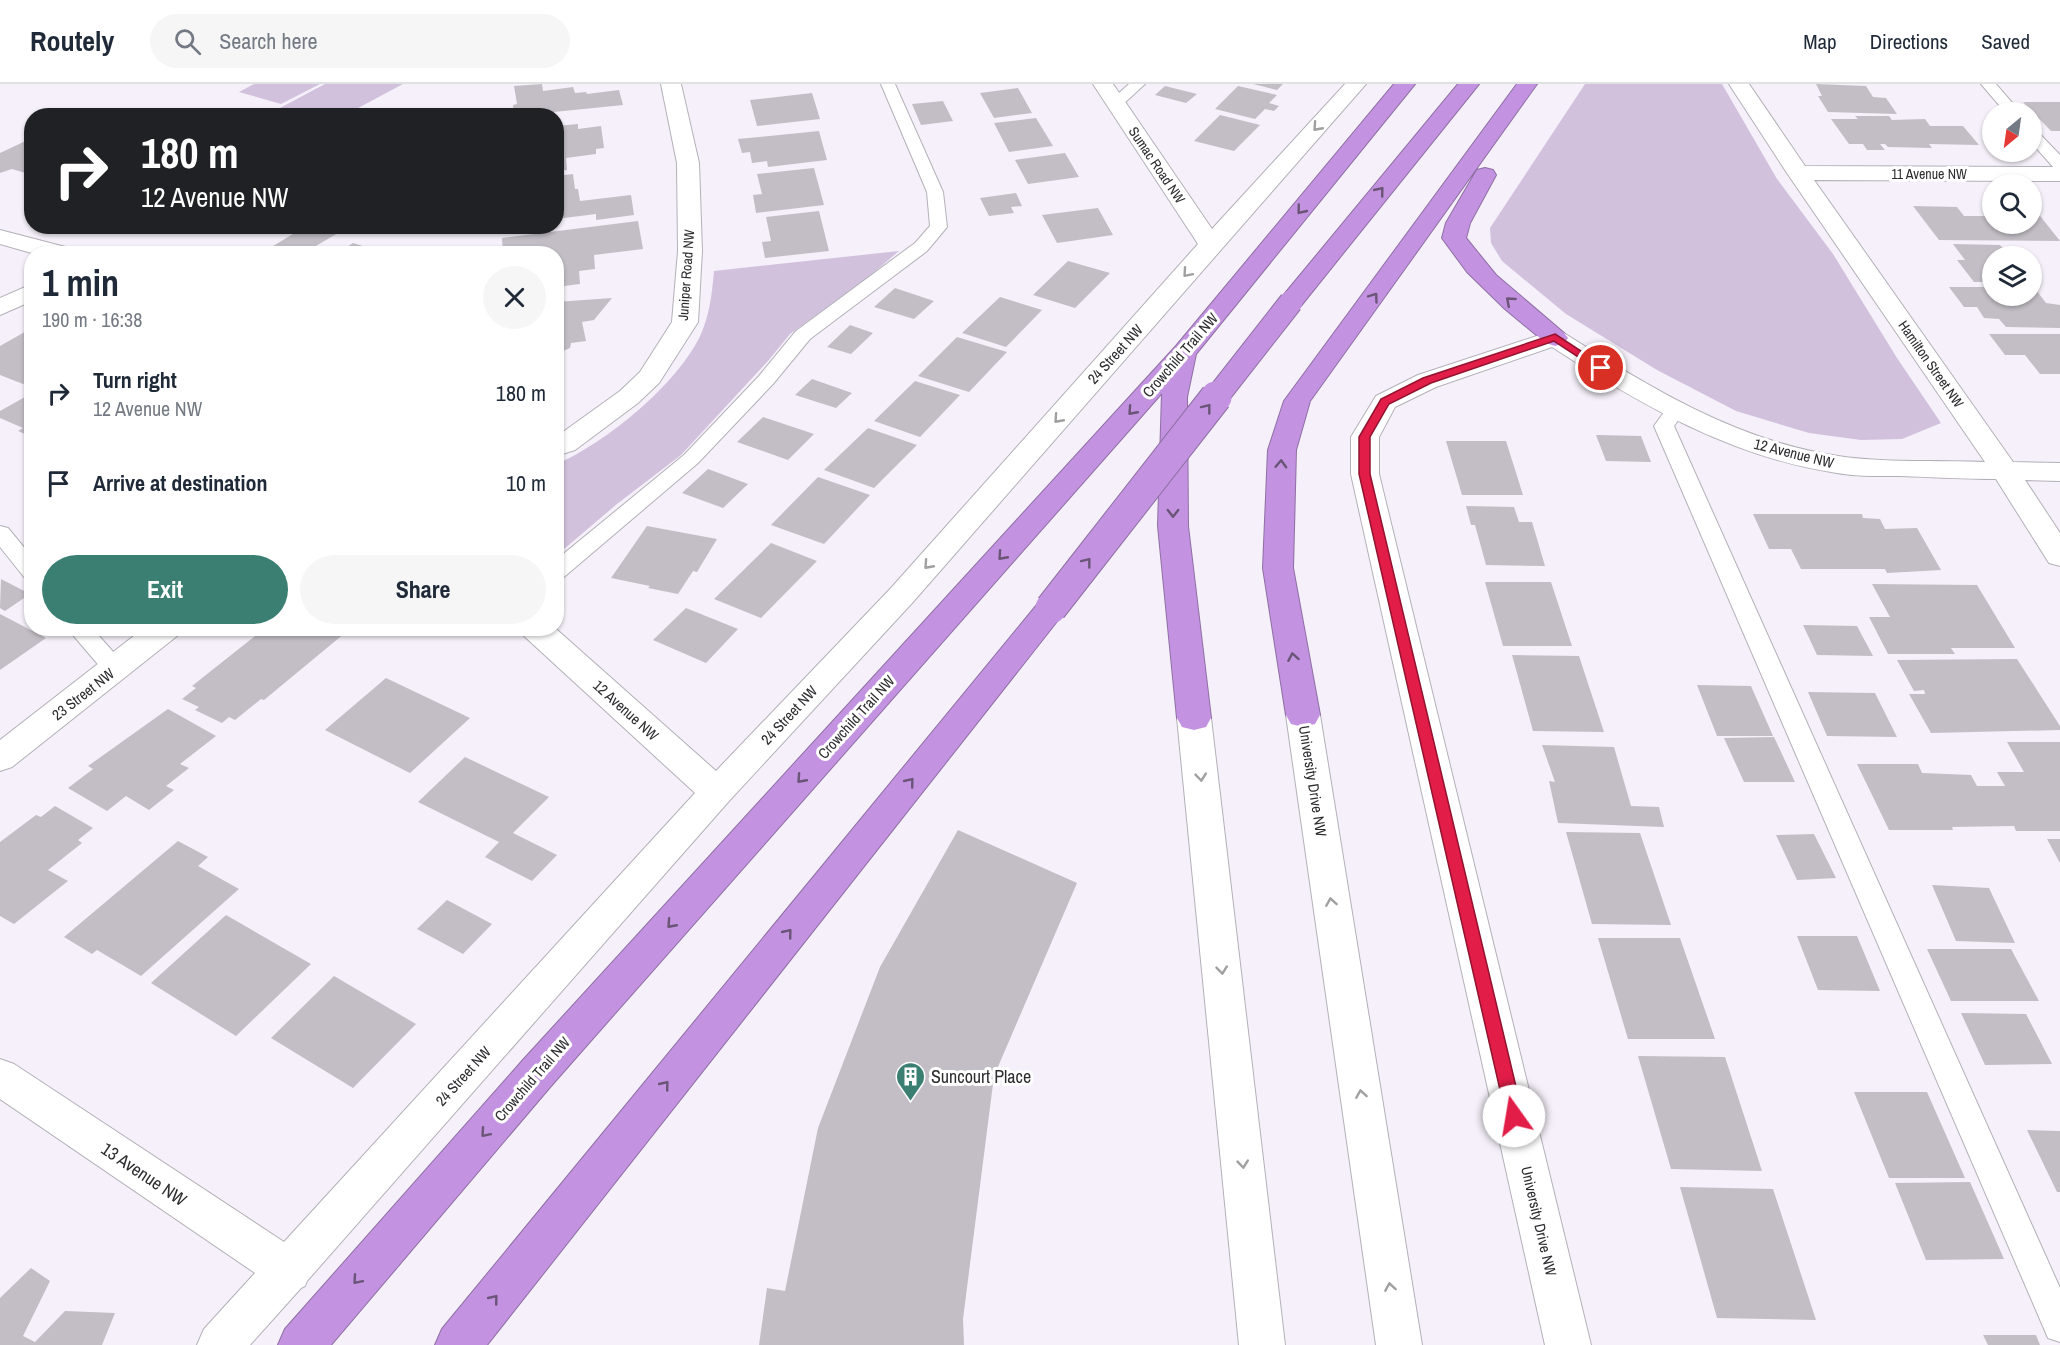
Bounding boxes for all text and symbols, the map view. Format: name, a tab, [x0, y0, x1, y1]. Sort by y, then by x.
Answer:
search box	[150, 14, 570, 68]
text: Routely	[30, 22, 114, 60]
icon: search	[171, 25, 204, 58]
text: Search here	[219, 26, 317, 56]
text: Map	[1803, 27, 1837, 56]
text: Directions	[1870, 27, 1948, 56]
text: Saved	[1981, 27, 2030, 56]
north arrow	[1982, 102, 2042, 162]
map controls	[1982, 102, 2042, 306]
one-way arrow	[1313, 120, 1324, 131]
street label: Sumac Road NW	[1125, 123, 1189, 207]
text: 180 m	[141, 125, 239, 181]
icon: right	[42, 132, 120, 210]
street label: 11 Avenue NW	[1891, 165, 1967, 183]
button: search	[1982, 174, 2042, 234]
text: 12 Avenue NW	[141, 179, 288, 215]
one-way arrow	[1373, 187, 1384, 198]
one-way arrow	[1297, 203, 1308, 214]
street label: Juniper Road NW	[674, 229, 698, 321]
button: layers	[1982, 246, 2042, 306]
text: 1 min	[42, 259, 119, 307]
button: close	[483, 266, 546, 329]
one-way arrow	[1183, 266, 1194, 277]
one-way arrow	[1367, 292, 1378, 303]
one-way arrow	[1505, 297, 1516, 308]
text: 190 m · 16:38	[42, 306, 142, 333]
street label: Crowchild Trail NW	[1137, 308, 1223, 402]
street label: Hamilton Street NW	[1894, 317, 1968, 411]
street label: 24 Street NW	[1082, 319, 1148, 388]
pin	[1575, 342, 1626, 393]
icon: arrive	[1584, 351, 1617, 384]
text: Turn right	[93, 365, 177, 395]
icon: right	[42, 377, 75, 410]
text: 180 m	[496, 378, 546, 408]
text: 12 Avenue NW	[93, 395, 202, 422]
one-way arrow	[1128, 404, 1139, 414]
one-way arrow	[1200, 404, 1211, 415]
one-way arrow	[1054, 412, 1065, 423]
street label: 12 Avenue NW	[1752, 433, 1837, 473]
one-way arrow	[1275, 459, 1287, 468]
icon: arrive	[42, 467, 75, 500]
text: Arrive at destination	[93, 468, 267, 498]
text: 10 m	[506, 468, 546, 498]
one-way arrow	[1167, 509, 1179, 518]
one-way arrow	[998, 549, 1009, 559]
button: Exit	[42, 555, 288, 624]
button: Share	[300, 555, 546, 624]
one-way arrow	[1080, 557, 1091, 568]
one-way arrow	[924, 558, 935, 569]
one-way arrow	[1287, 653, 1300, 663]
street label: 23 Street NW	[47, 663, 119, 725]
street label: Crowchild Trail NW	[813, 670, 900, 763]
street label: 12 Avenue NW	[589, 675, 664, 745]
street label: 24 Street NW	[756, 681, 822, 749]
street label: University Drive NW	[1294, 724, 1332, 838]
one-way arrow	[797, 772, 808, 783]
one-way arrow	[1194, 772, 1206, 781]
one-way arrow	[903, 777, 914, 788]
one-way arrow	[1326, 897, 1338, 906]
one-way arrow	[667, 917, 678, 928]
one-way arrow	[781, 929, 792, 940]
one-way arrow	[1215, 966, 1227, 975]
street label: Crowchild Trail NW	[489, 1032, 575, 1126]
street label: 24 Street NW	[430, 1041, 496, 1110]
building icon: Suncourt Place	[894, 1060, 926, 1102]
place label: Suncourt Place	[931, 1064, 1031, 1089]
one-way arrow	[658, 1081, 669, 1092]
position arrow	[1482, 1084, 1546, 1148]
one-way arrow	[1355, 1090, 1367, 1099]
one-way arrow	[481, 1126, 492, 1137]
street label: 13 Avenue NW	[96, 1136, 192, 1212]
one-way arrow	[1236, 1160, 1249, 1169]
street label: University Drive NW	[1516, 1164, 1562, 1278]
one-way arrow	[353, 1273, 364, 1284]
one-way arrow	[1384, 1283, 1397, 1293]
one-way arrow	[487, 1295, 498, 1306]

